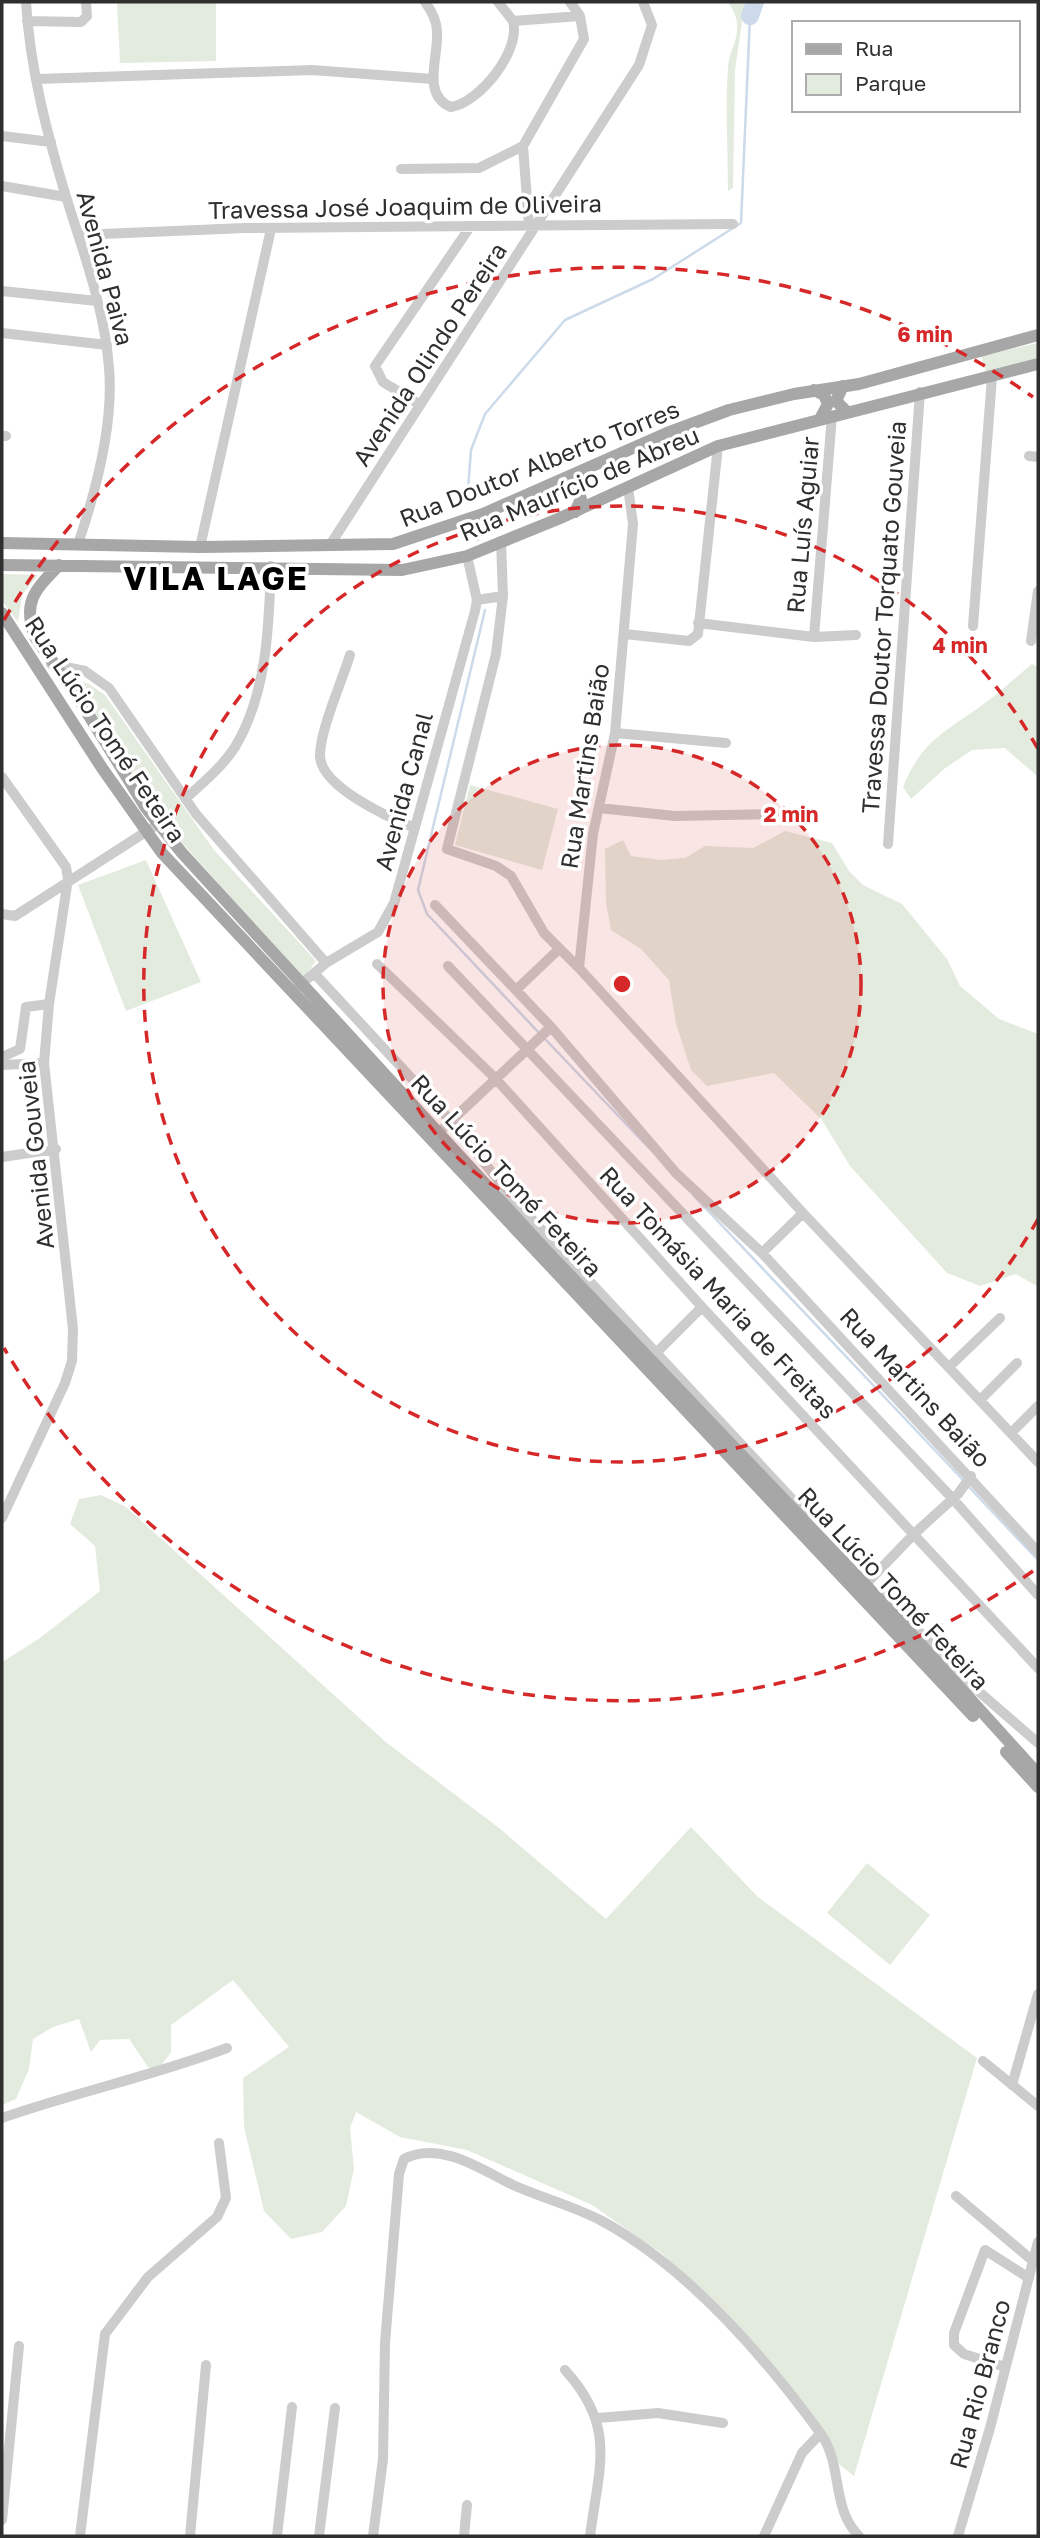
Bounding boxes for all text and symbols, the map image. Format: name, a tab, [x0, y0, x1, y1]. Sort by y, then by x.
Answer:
legend	[792, 21, 1019, 112]
text: Rua	[855, 35, 893, 61]
text: Parque	[855, 70, 926, 96]
street label: Avenida Paiva	[71, 188, 141, 348]
street label: Travessa José Joaquim de Oliveira	[208, 188, 602, 224]
street label: Avenida Olindo Pereira	[346, 237, 512, 471]
text: 6 min	[897, 321, 953, 347]
street label: Rua Doutor Alberto Torres	[395, 394, 683, 532]
street label: Rua Maurício de Abreu	[455, 419, 703, 547]
street label: Travessa Doutor Torquato Gouveia	[855, 420, 911, 814]
street label: Rua Luís Aguiar	[780, 435, 824, 615]
district label: VILA LAGE	[123, 559, 309, 597]
street label: Rua Lúcio Tomé Feteira	[19, 610, 193, 848]
text: 4 min	[932, 632, 988, 658]
street label: Rua Martins Baião	[553, 661, 615, 871]
street label: Avenida Canal	[368, 709, 438, 873]
text: 2 min	[764, 801, 818, 827]
centre of rings	[610, 972, 634, 996]
street label: Avenida Gouveia	[11, 1059, 59, 1251]
street label: Rua Lúcio Tomé Feteira	[406, 1068, 608, 1282]
street label: Rua Tomásia Maria de Freitas	[594, 1160, 844, 1424]
street label: Rua Martins Baião	[835, 1301, 997, 1473]
street label: Rua Lúcio Tomé Feteira	[793, 1481, 995, 1695]
street label: Rua Rio Branco	[942, 2296, 1016, 2472]

